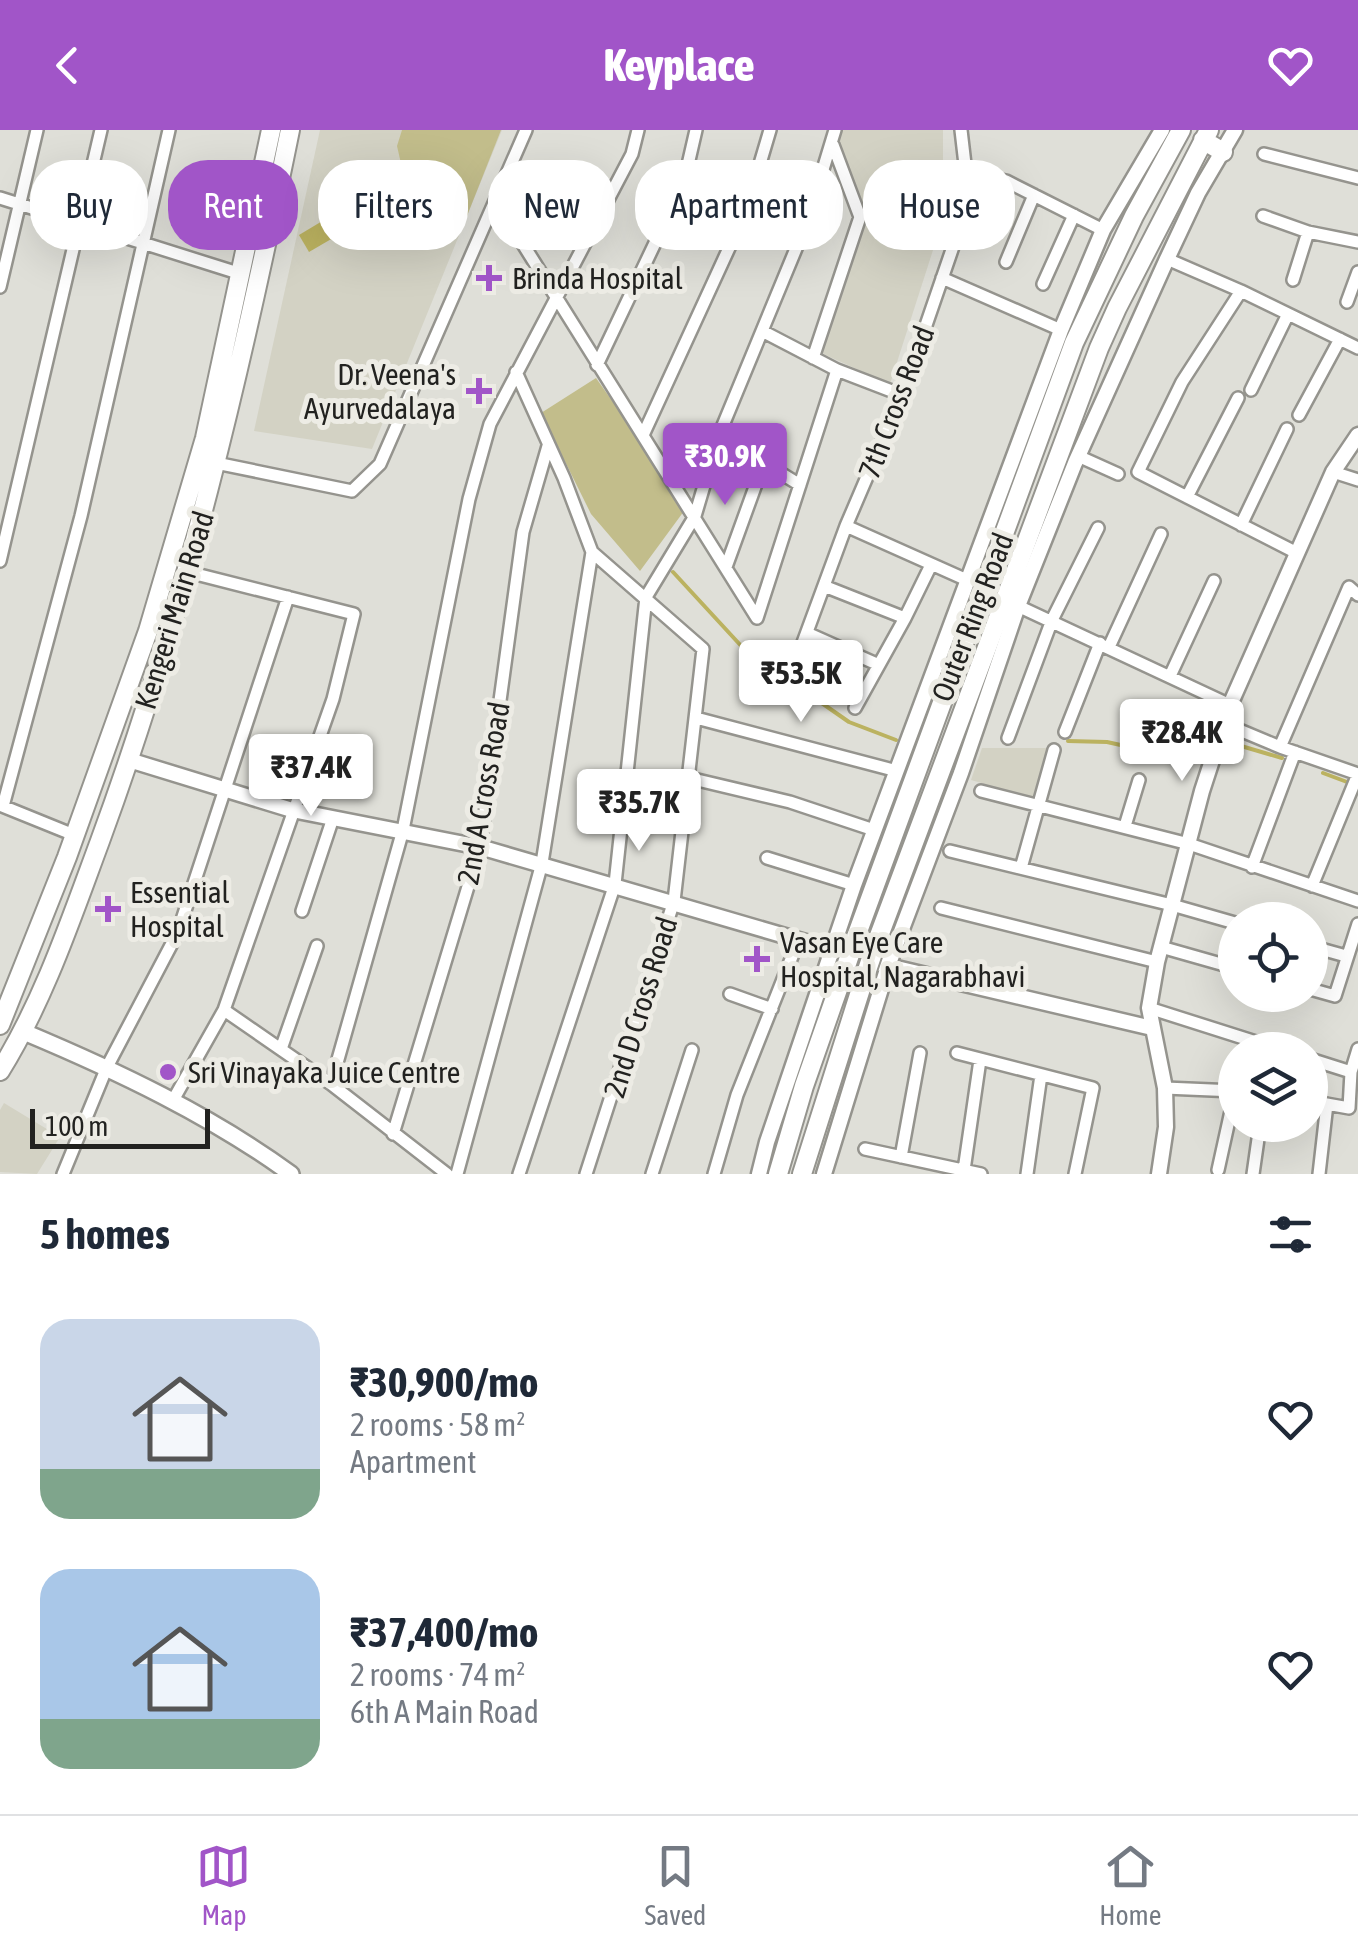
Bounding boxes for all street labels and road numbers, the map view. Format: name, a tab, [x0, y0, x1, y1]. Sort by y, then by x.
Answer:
street label: 7th Cross Road	[851, 321, 941, 483]
street label: Kengeri Main Road	[128, 507, 220, 713]
street label: Outer Ring Road	[924, 528, 1020, 706]
street label: 2nd A Cross Road	[450, 699, 516, 887]
street label: 2nd D Cross Road	[596, 913, 684, 1101]

